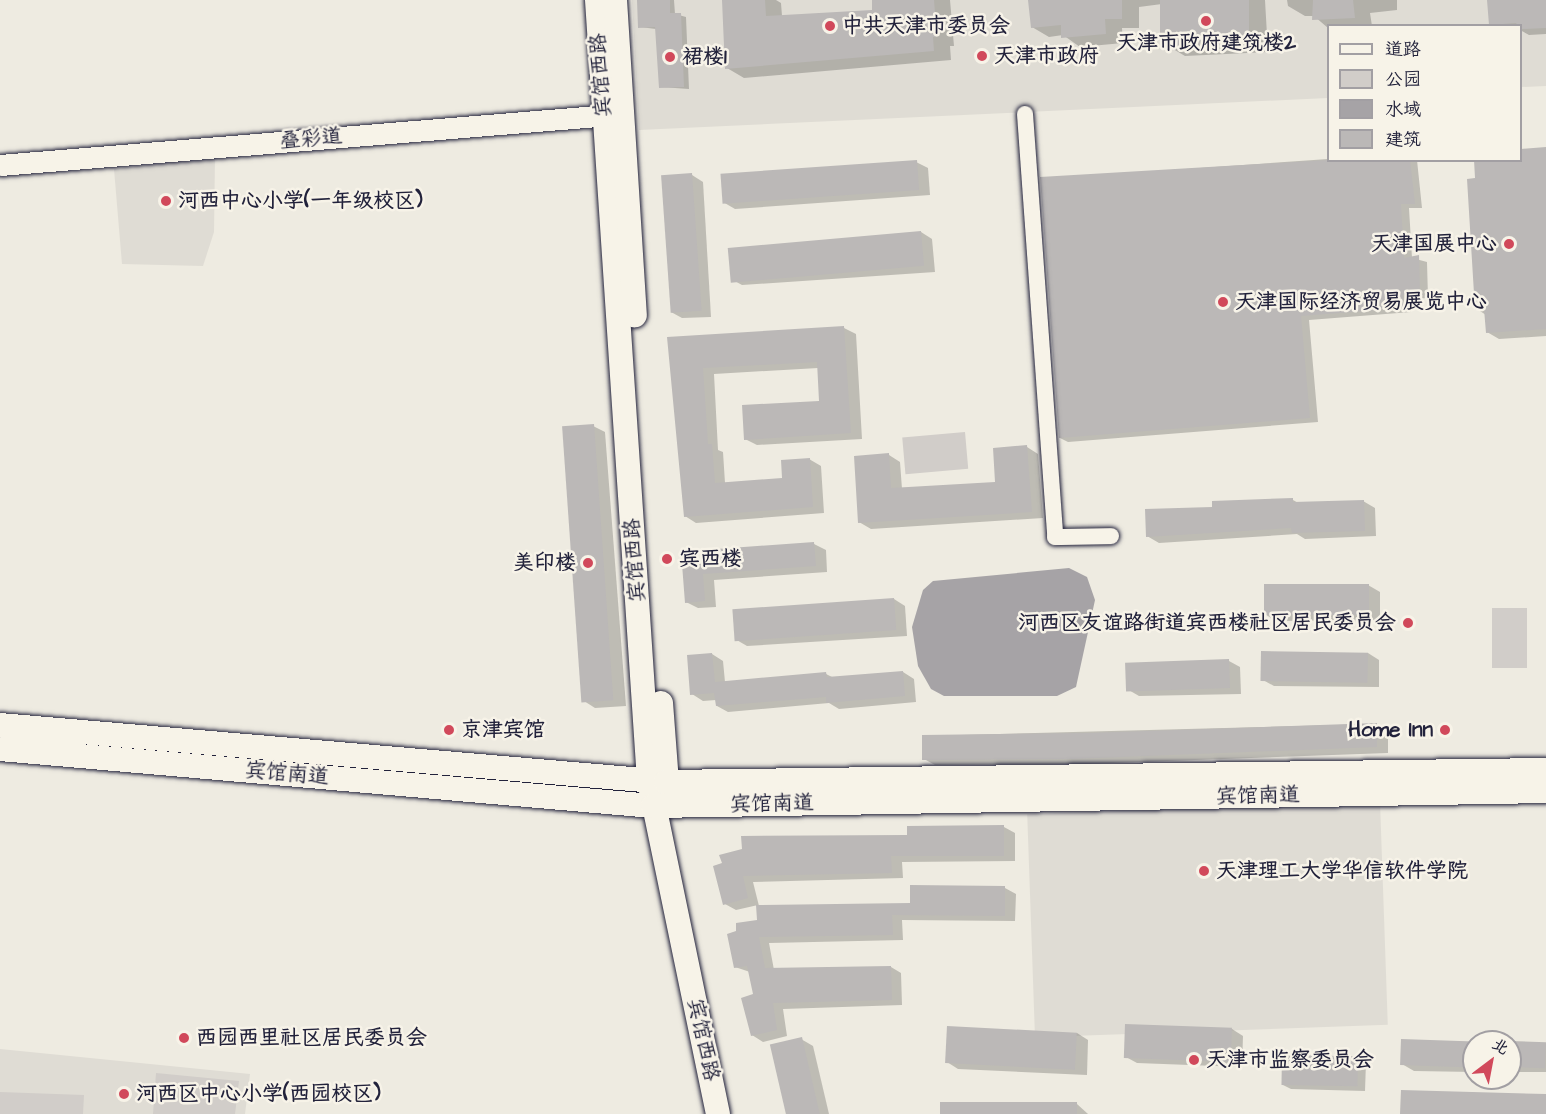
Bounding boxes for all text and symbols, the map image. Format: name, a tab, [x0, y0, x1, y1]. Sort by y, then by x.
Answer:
place label: 中共天津市委员会	[842, 13, 1010, 39]
marker: 天津市政府建筑楼2	[1199, 14, 1213, 28]
marker: 中共天津市委员会	[823, 19, 837, 33]
legend	[1327, 24, 1522, 162]
place label: 天津市政府建筑楼2	[1116, 30, 1296, 56]
street label: 宾馆西路	[586, 32, 616, 118]
text: 道路	[1385, 37, 1421, 62]
place label: 天津市政府	[994, 43, 1099, 69]
place label: 裙楼1	[682, 44, 727, 70]
marker: 天津市政府	[975, 49, 989, 63]
marker: 裙楼1	[663, 50, 677, 64]
text: 公园	[1385, 67, 1421, 92]
text: 水域	[1385, 97, 1421, 122]
street label: 叠彩道	[279, 124, 343, 154]
text: 建筑	[1385, 127, 1421, 152]
place label: 河西中心小学(一年级校区)	[178, 188, 423, 214]
marker: 河西中心小学(一年级校区)	[159, 194, 173, 208]
place label: 天津国展中心	[1371, 231, 1497, 257]
marker: 天津国展中心	[1502, 237, 1516, 251]
place label: 天津国际经济贸易展览中心	[1235, 289, 1487, 315]
marker: 天津国际经济贸易展览中心	[1216, 295, 1230, 309]
street label: 宾馆西路	[620, 517, 650, 603]
place label: 宾西楼	[679, 546, 742, 572]
place label: 美印楼	[513, 550, 576, 576]
marker: 宾西楼	[660, 552, 674, 566]
marker: 美印楼	[581, 556, 595, 570]
place label: 河西区友谊路街道宾西楼社区居民委员会	[1018, 610, 1396, 636]
marker: 河西区友谊路街道宾西楼社区居民委员会	[1401, 616, 1415, 630]
place label: 京津宾馆	[461, 717, 545, 743]
place label: Home Inn	[1348, 717, 1433, 743]
marker: 京津宾馆	[442, 723, 456, 737]
marker: Home Inn	[1438, 723, 1452, 737]
street label: 宾馆南道	[244, 758, 330, 790]
street label: 宾馆南道	[1216, 783, 1300, 809]
street label: 宾馆南道	[730, 791, 814, 817]
place label: 天津理工大学华信软件学院	[1216, 858, 1468, 884]
marker: 天津理工大学华信软件学院	[1197, 864, 1211, 878]
street label: 宾馆西路	[682, 996, 724, 1084]
place label: 西园西里社区居民委员会	[196, 1025, 427, 1051]
north arrow	[1462, 1030, 1522, 1090]
marker: 西园西里社区居民委员会	[177, 1031, 191, 1045]
text: 北	[1488, 1033, 1513, 1060]
place label: 天津市监察委员会	[1206, 1047, 1374, 1073]
marker: 天津市监察委员会	[1187, 1053, 1201, 1067]
place label: 河西区中心小学(西园校区)	[136, 1081, 381, 1107]
marker: 河西区中心小学(西园校区)	[117, 1087, 131, 1101]

